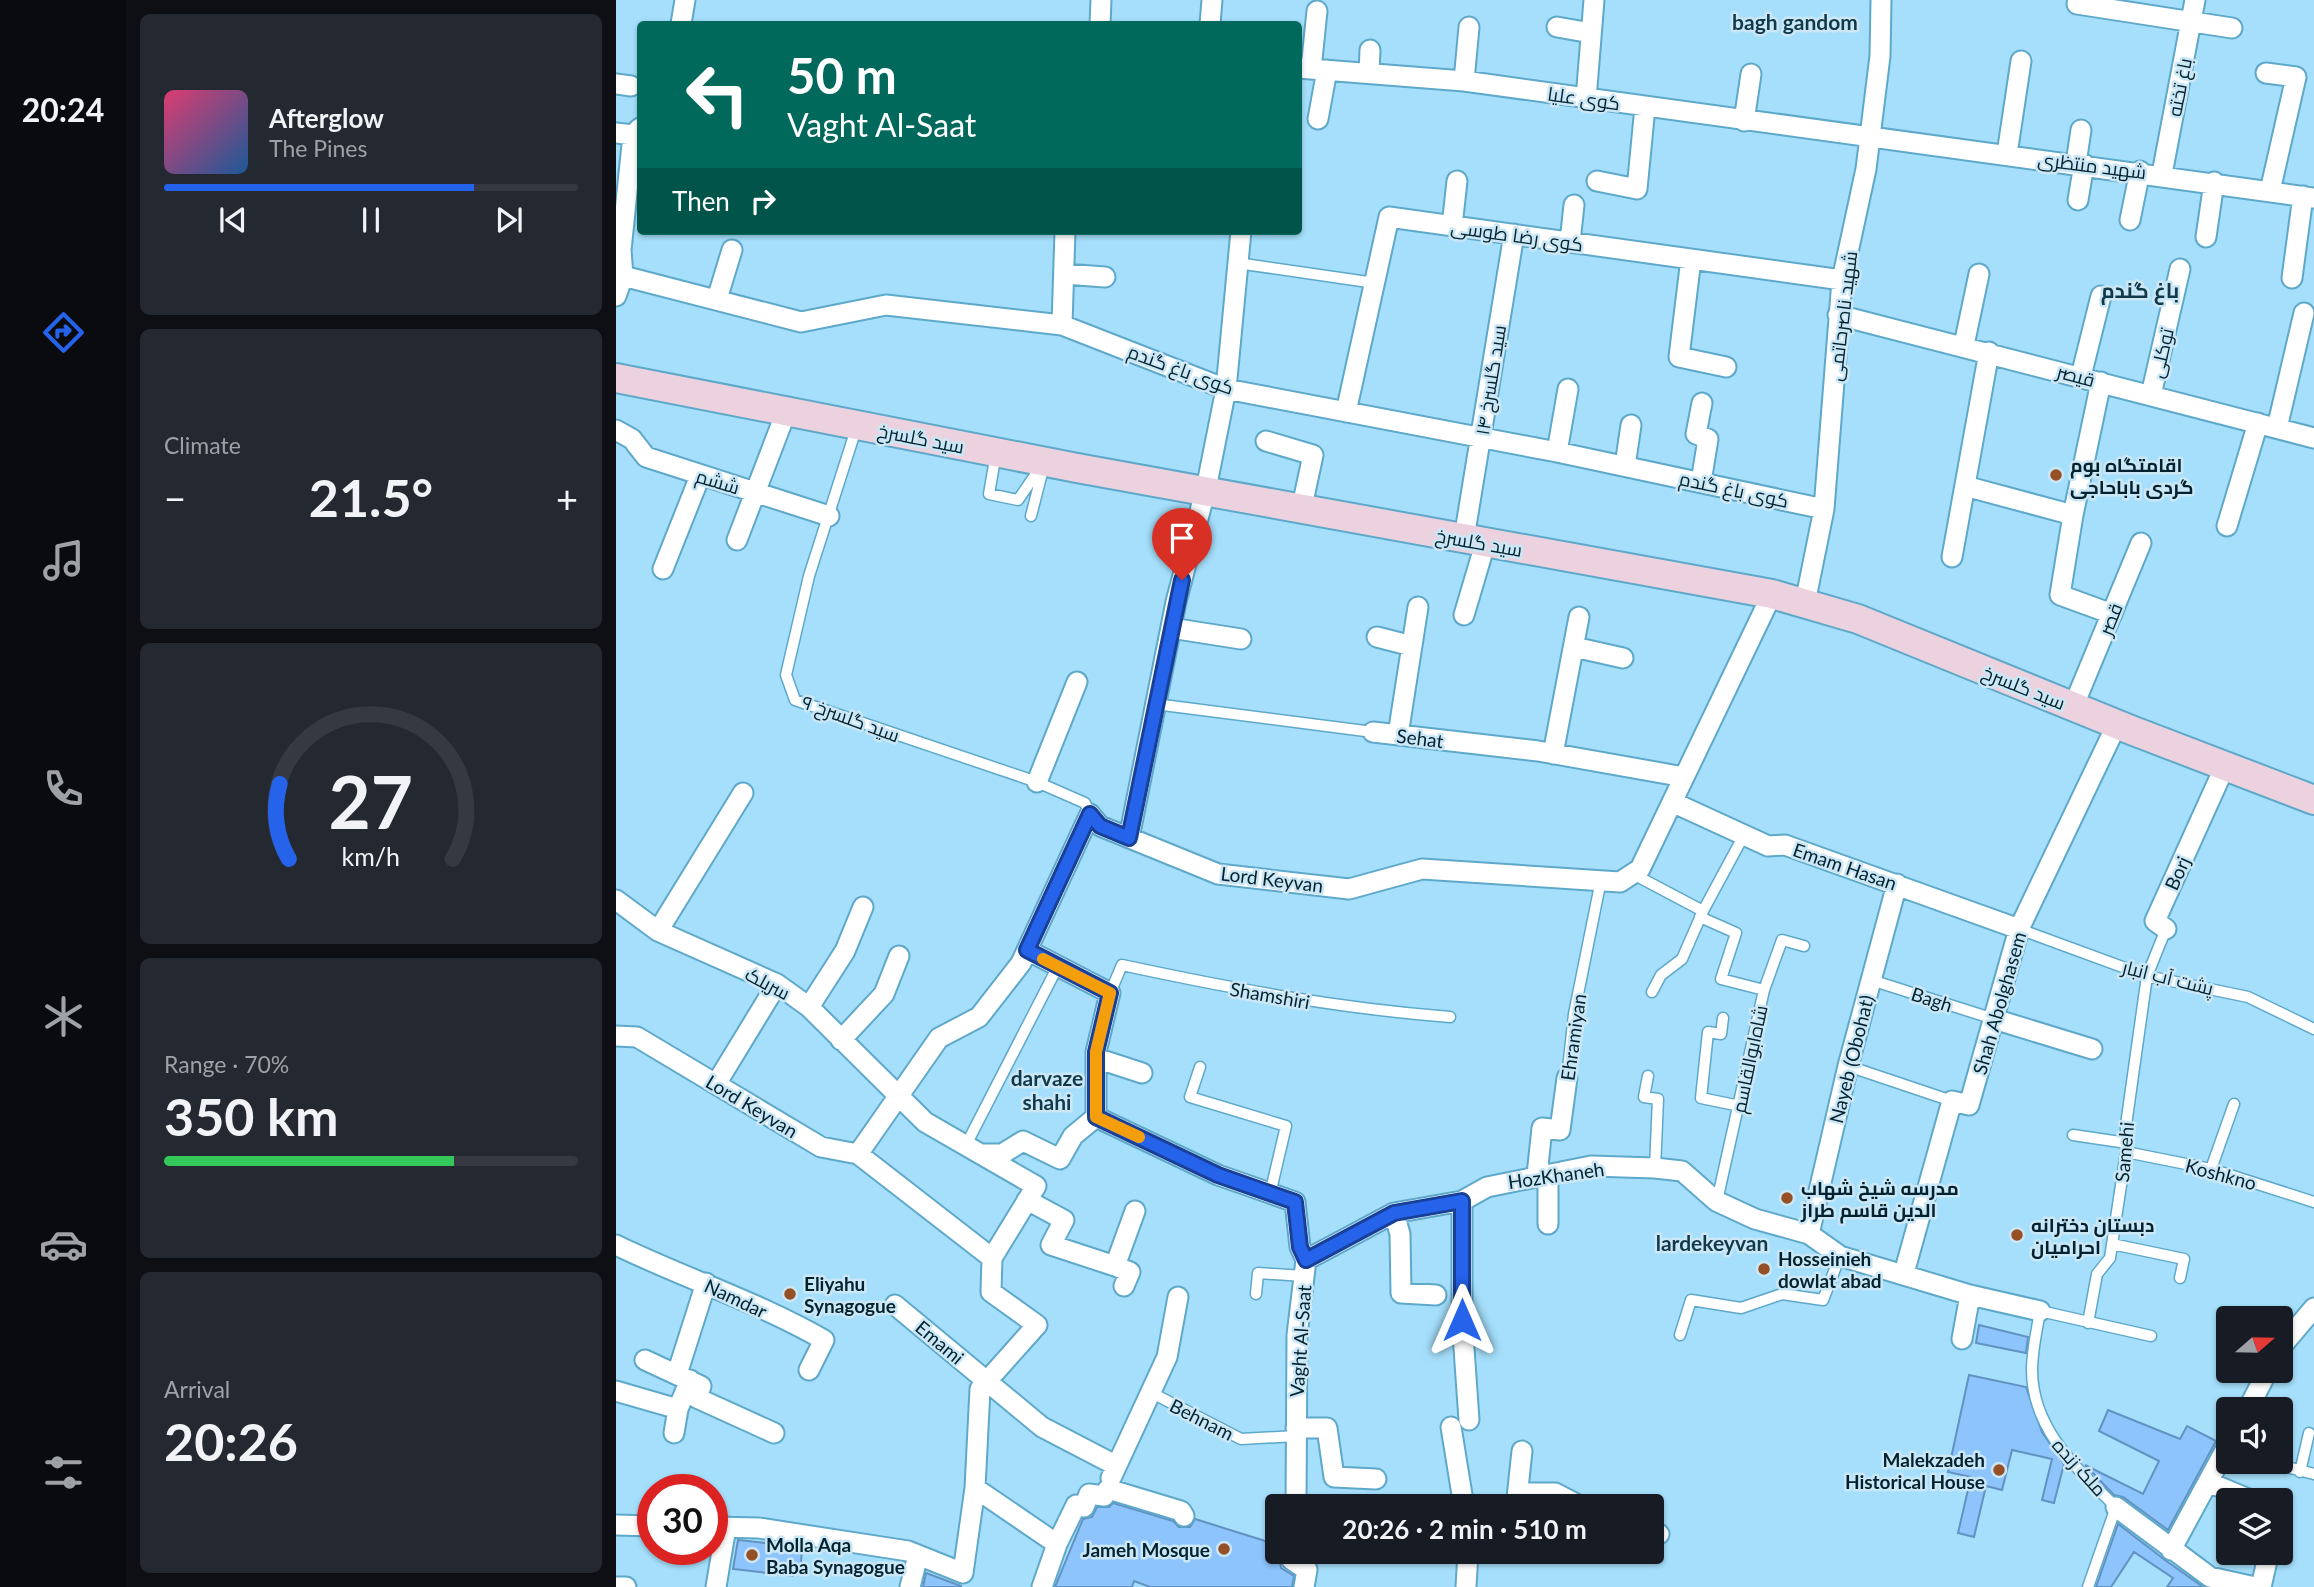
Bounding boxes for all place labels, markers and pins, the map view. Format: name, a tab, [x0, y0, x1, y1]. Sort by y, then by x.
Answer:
place label: اقامتگاه بوم گردی باباحاجی	[2070, 453, 2194, 499]
marker: اقامتگاه بوم گردی باباحاجی	[2048, 467, 2064, 483]
pin	[1152, 508, 1212, 580]
place label: مدرسه شیخ شهاب الدین قاسم طراز	[1800, 1176, 1959, 1224]
marker: مدرسه شیخ شهاب الدین قاسم طراز	[1779, 1190, 1795, 1206]
place label: دبستان دخترانه احرامیان	[2031, 1213, 2154, 1259]
marker: دبستان دخترانه احرامیان	[2009, 1227, 2025, 1243]
place label: Hosseinieh dowlat abad	[1778, 1247, 1882, 1292]
marker: Hosseinieh dowlat abad	[1756, 1261, 1772, 1277]
place label: Eliyahu Synagogue	[804, 1272, 896, 1317]
marker: Eliyahu Synagogue	[782, 1286, 798, 1302]
place label: Malekzadeh Historical House	[1845, 1448, 1985, 1493]
marker: Malekzadeh Historical House	[1991, 1462, 2007, 1478]
place label: Molla Aqa Baba Synagogue	[766, 1533, 905, 1578]
place label: Jameh Mosque	[1083, 1538, 1210, 1561]
marker: Jameh Mosque	[1216, 1541, 1232, 1557]
marker: Molla Aqa Baba Synagogue	[744, 1547, 760, 1563]

